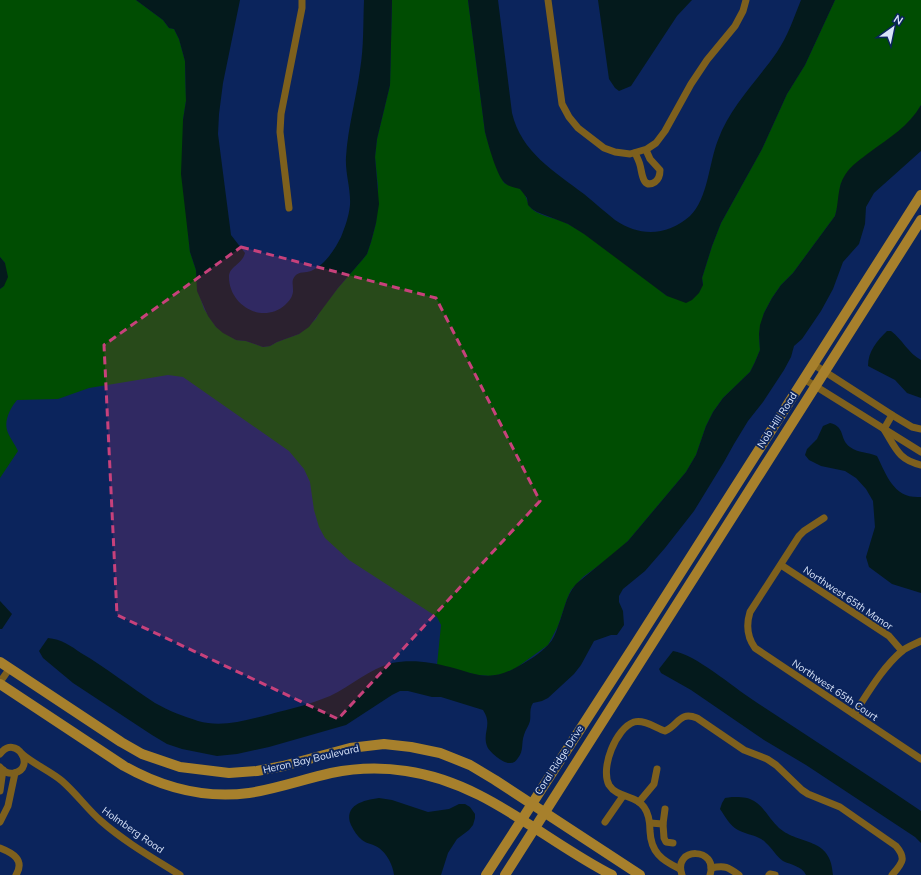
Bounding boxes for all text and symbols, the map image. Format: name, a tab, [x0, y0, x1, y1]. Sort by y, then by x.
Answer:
north arrow	[873, 8, 913, 48]
text: N	[891, 11, 906, 28]
street label: Nob Hill Road	[754, 390, 800, 450]
street label: Northwest 65th Manor	[801, 563, 896, 633]
street label: Northwest 65th Court	[790, 656, 881, 724]
street label: Coral Ridge Drive	[532, 723, 586, 797]
street label: Heron Bay Boulevard	[262, 742, 360, 776]
street label: Holmberg Road	[99, 804, 167, 856]

